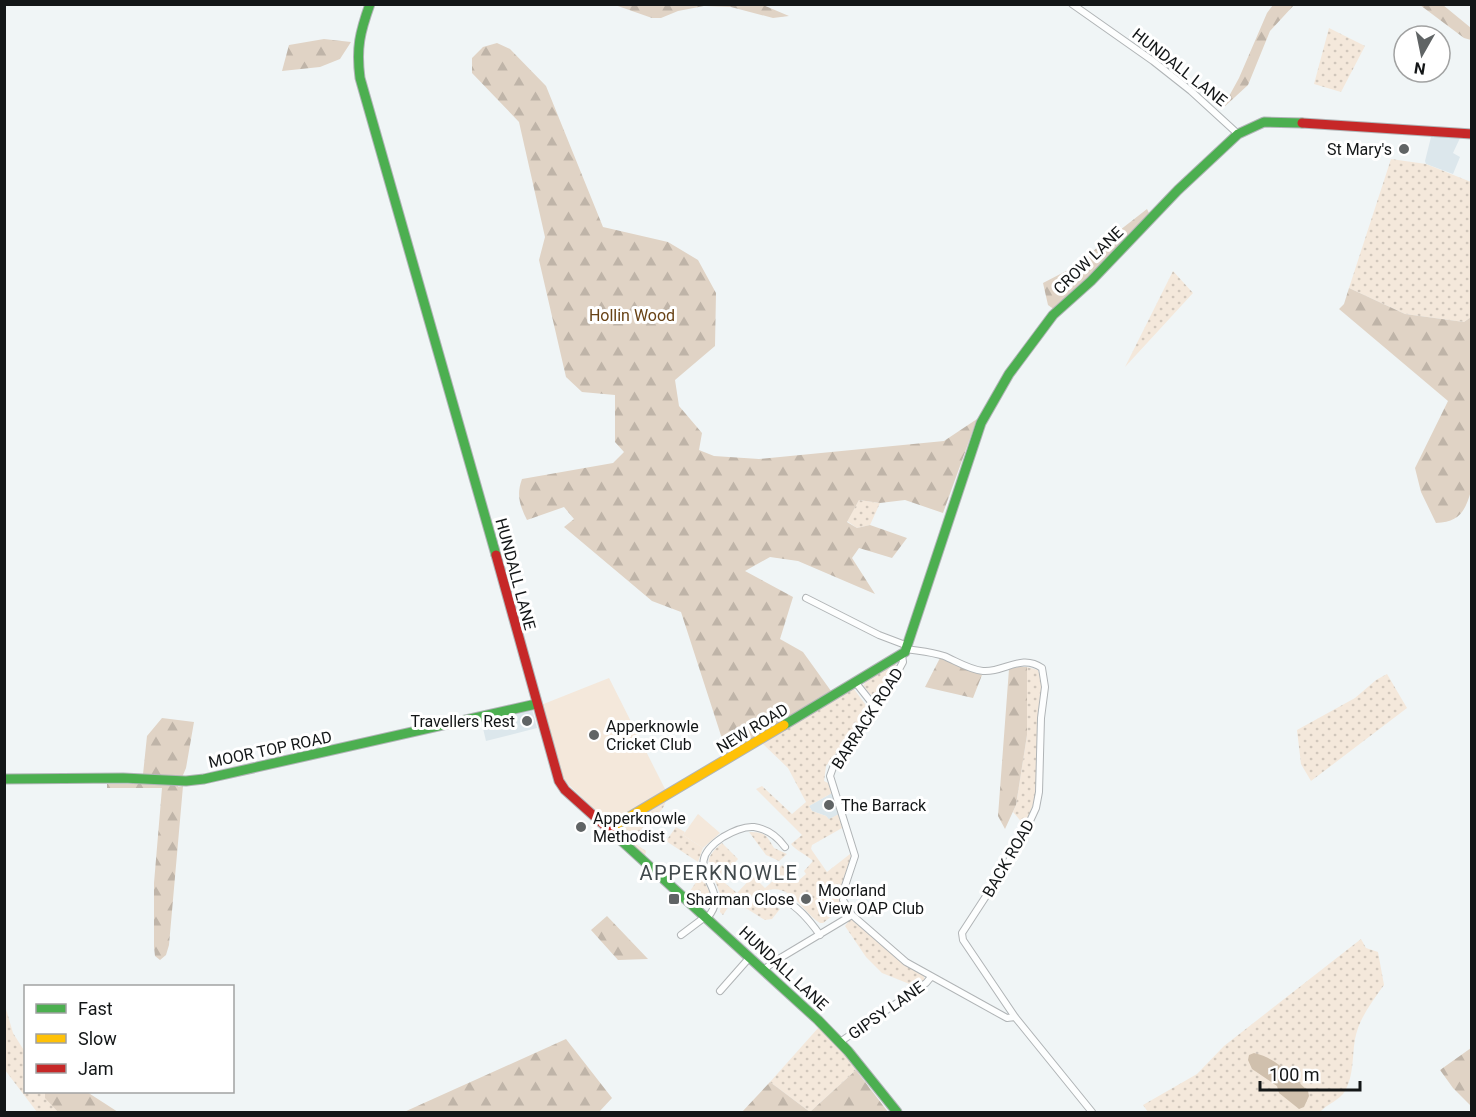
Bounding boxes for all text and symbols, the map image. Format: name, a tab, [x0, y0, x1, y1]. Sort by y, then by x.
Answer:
north arrow	[1392, 24, 1452, 84]
street label: HUNDALL LANE	[1129, 25, 1231, 110]
text: N	[1413, 58, 1427, 79]
place label: St Mary's	[1327, 140, 1392, 159]
marker: St Mary's	[1397, 142, 1411, 156]
street label: CROW LANE	[1050, 223, 1127, 298]
park label: Hollin Wood	[589, 306, 675, 325]
street label: HUNDALL LANE	[491, 516, 540, 632]
street label: BARRACK ROAD	[828, 664, 907, 772]
street label: NEW ROAD	[713, 700, 792, 757]
place label: Travellers Rest	[410, 712, 515, 731]
marker: Travellers Rest	[520, 714, 534, 728]
place label: Apperknowle Cricket Club	[606, 717, 699, 754]
street label: MOOR TOP ROAD	[207, 727, 333, 772]
marker: Apperknowle Cricket Club	[587, 728, 601, 742]
place label: The Barrack	[841, 796, 927, 815]
marker: The Barrack	[822, 798, 836, 812]
place label: Apperknowle Methodist	[593, 809, 686, 846]
street label: BACK ROAD	[979, 816, 1038, 900]
marker: Apperknowle Methodist	[574, 820, 588, 834]
district label: APPERKNOWLE	[640, 861, 798, 885]
place label: Moorland View OAP Club	[818, 881, 924, 918]
place label: Sharman Close	[686, 890, 794, 909]
marker: Sharman Close	[667, 892, 681, 906]
marker: Moorland View OAP Club	[799, 892, 813, 906]
street label: HUNDALL LANE	[735, 922, 832, 1014]
street label: GIPSY LANE	[845, 977, 928, 1043]
legend	[24, 985, 234, 1093]
text: Fast	[78, 998, 113, 1019]
text: Slow	[78, 1028, 117, 1049]
scale bar	[1260, 1054, 1360, 1092]
text: Jam	[78, 1058, 114, 1079]
text: 100 m	[1269, 1064, 1320, 1085]

